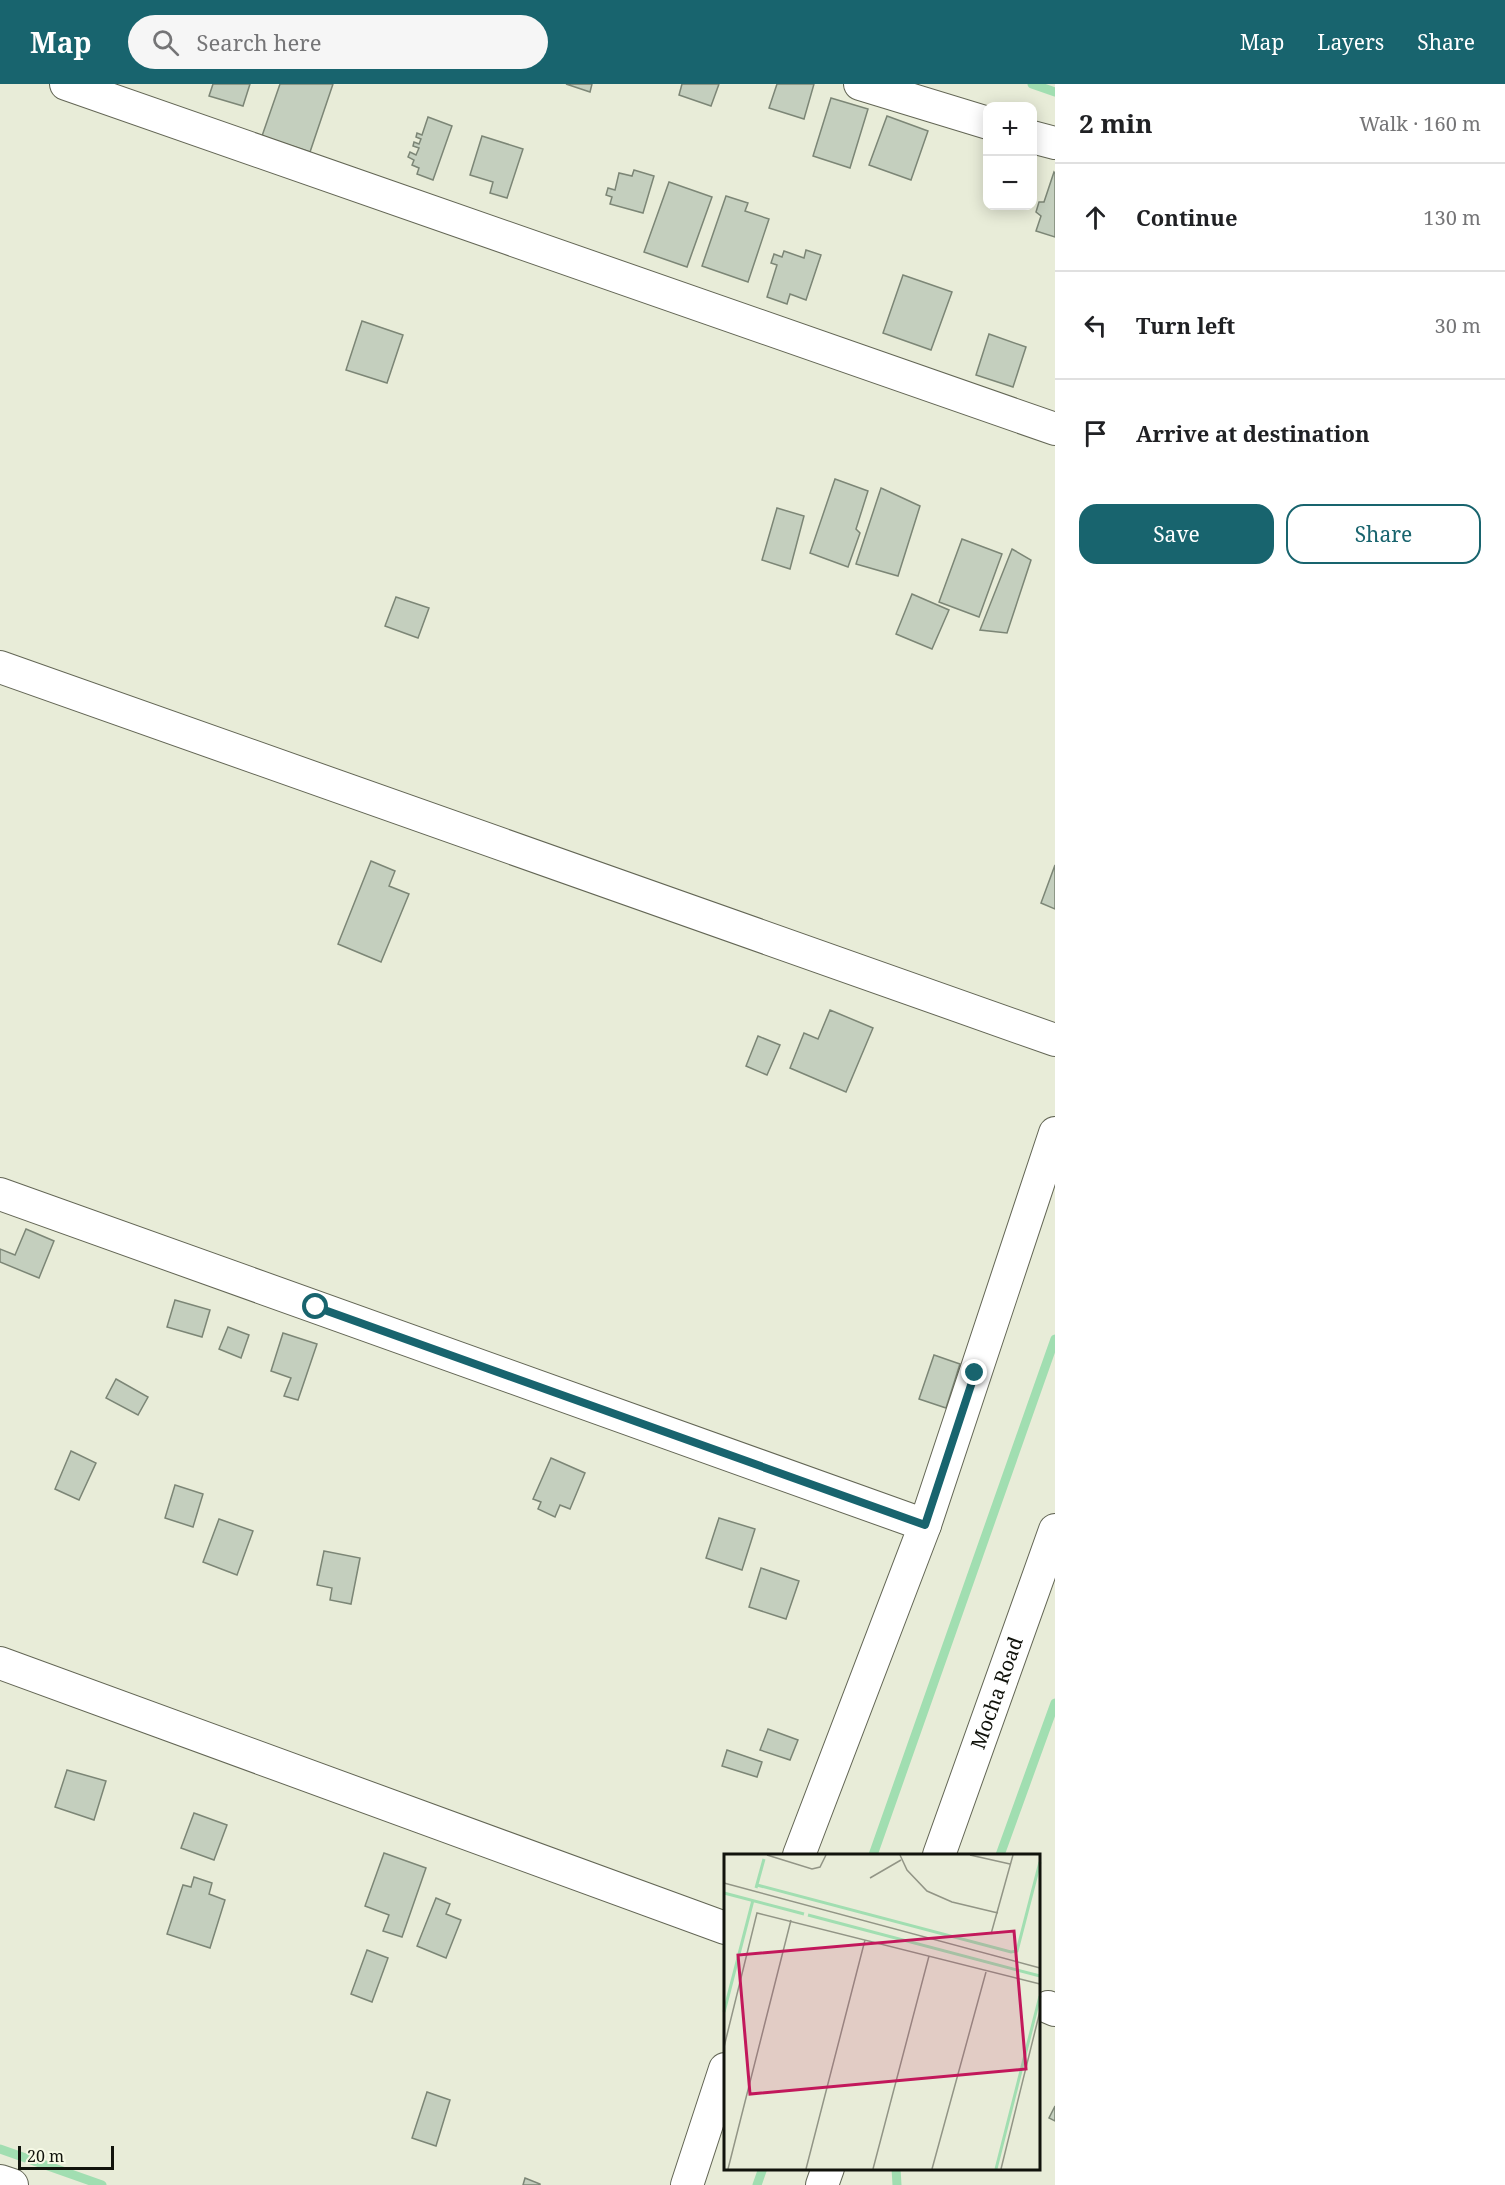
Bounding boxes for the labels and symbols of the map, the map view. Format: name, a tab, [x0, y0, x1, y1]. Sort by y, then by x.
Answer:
route start	[302, 1293, 328, 1319]
route end	[961, 1359, 987, 1385]
street label: Mocha Road	[964, 1633, 1029, 1753]
inset map	[724, 1854, 1040, 2170]
scale bar	[18, 2143, 114, 2170]

